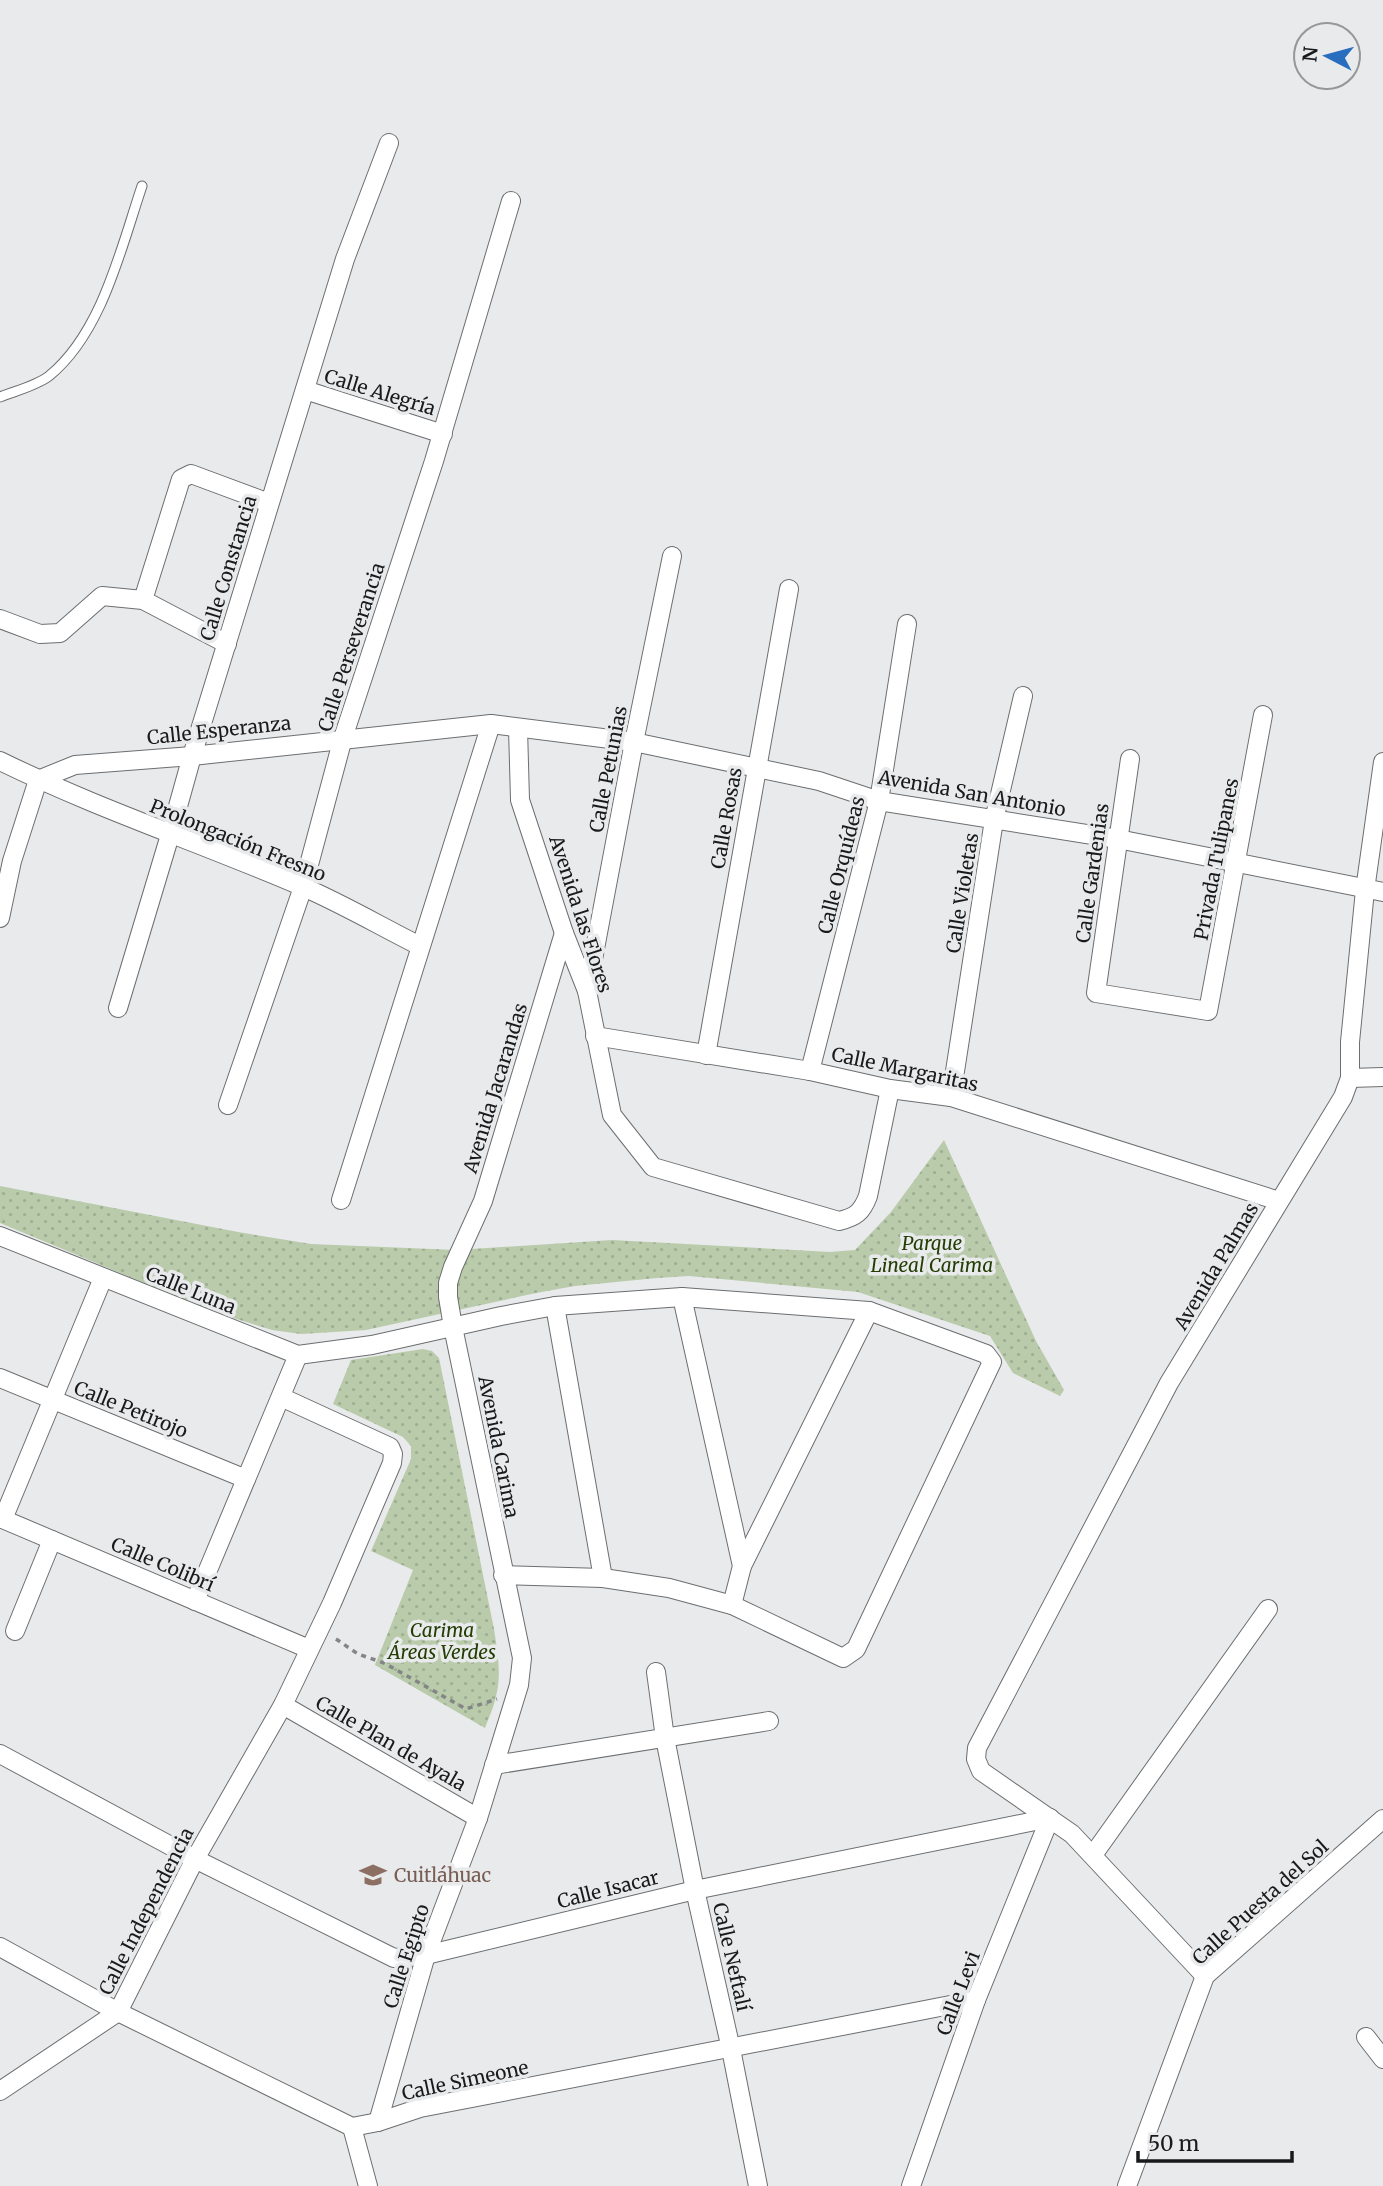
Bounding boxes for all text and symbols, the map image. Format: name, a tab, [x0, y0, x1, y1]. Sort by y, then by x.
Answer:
north arrow	[1292, 21, 1362, 91]
text: N	[1297, 46, 1323, 63]
street label: Calle Alegría	[321, 364, 439, 420]
street label: Calle Constancia	[195, 493, 261, 643]
street label: Calle Perseverancia	[312, 560, 390, 734]
street label: Calle Petunias	[584, 704, 632, 834]
street label: Calle Esperanza	[146, 711, 292, 749]
street label: Calle Rosas	[705, 765, 747, 871]
street label: Avenida San Antonio	[875, 765, 1068, 821]
street label: Privada Tulipanes	[1189, 776, 1243, 942]
street label: Prolongación Fresno	[146, 794, 330, 886]
street label: Calle Orquídeas	[812, 794, 870, 936]
street label: Calle Gardenias	[1070, 802, 1114, 944]
street label: Calle Violetas	[941, 831, 983, 955]
street label: Avenida las Flores	[544, 832, 618, 996]
street label: Avenida Jacarandas	[457, 1000, 532, 1177]
street label: Calle Margaritas	[829, 1042, 981, 1096]
street label: Avenida Palmas	[1168, 1198, 1263, 1335]
park label: Parque Lineal Carima	[871, 1231, 993, 1277]
street label: Calle Luna	[142, 1261, 240, 1319]
street label: Avenida Carima	[473, 1373, 525, 1520]
street label: Calle Petirojo	[71, 1375, 191, 1443]
street label: Calle Colibrí	[108, 1531, 219, 1597]
park label: Carima Áreas Verdes	[386, 1618, 496, 1664]
street label: Calle Plan de Ayala	[312, 1690, 470, 1796]
street label: Calle Independencia	[93, 1823, 199, 1999]
street label: Calle Puesta del Sol	[1187, 1834, 1333, 1969]
school or university icon: Cuitláhuac	[358, 1860, 388, 1890]
place label: Cuitláhuac	[394, 1863, 491, 1887]
street label: Calle Isacar	[555, 1865, 662, 1913]
street label: Calle Neftalí	[708, 1900, 756, 2015]
street label: Calle Egipto	[378, 1901, 434, 2011]
street label: Calle Levi	[931, 1948, 985, 2038]
street label: Calle Simeone	[399, 2055, 531, 2105]
scale bar	[1138, 2120, 1292, 2164]
text: 50 m	[1148, 2130, 1199, 2157]

